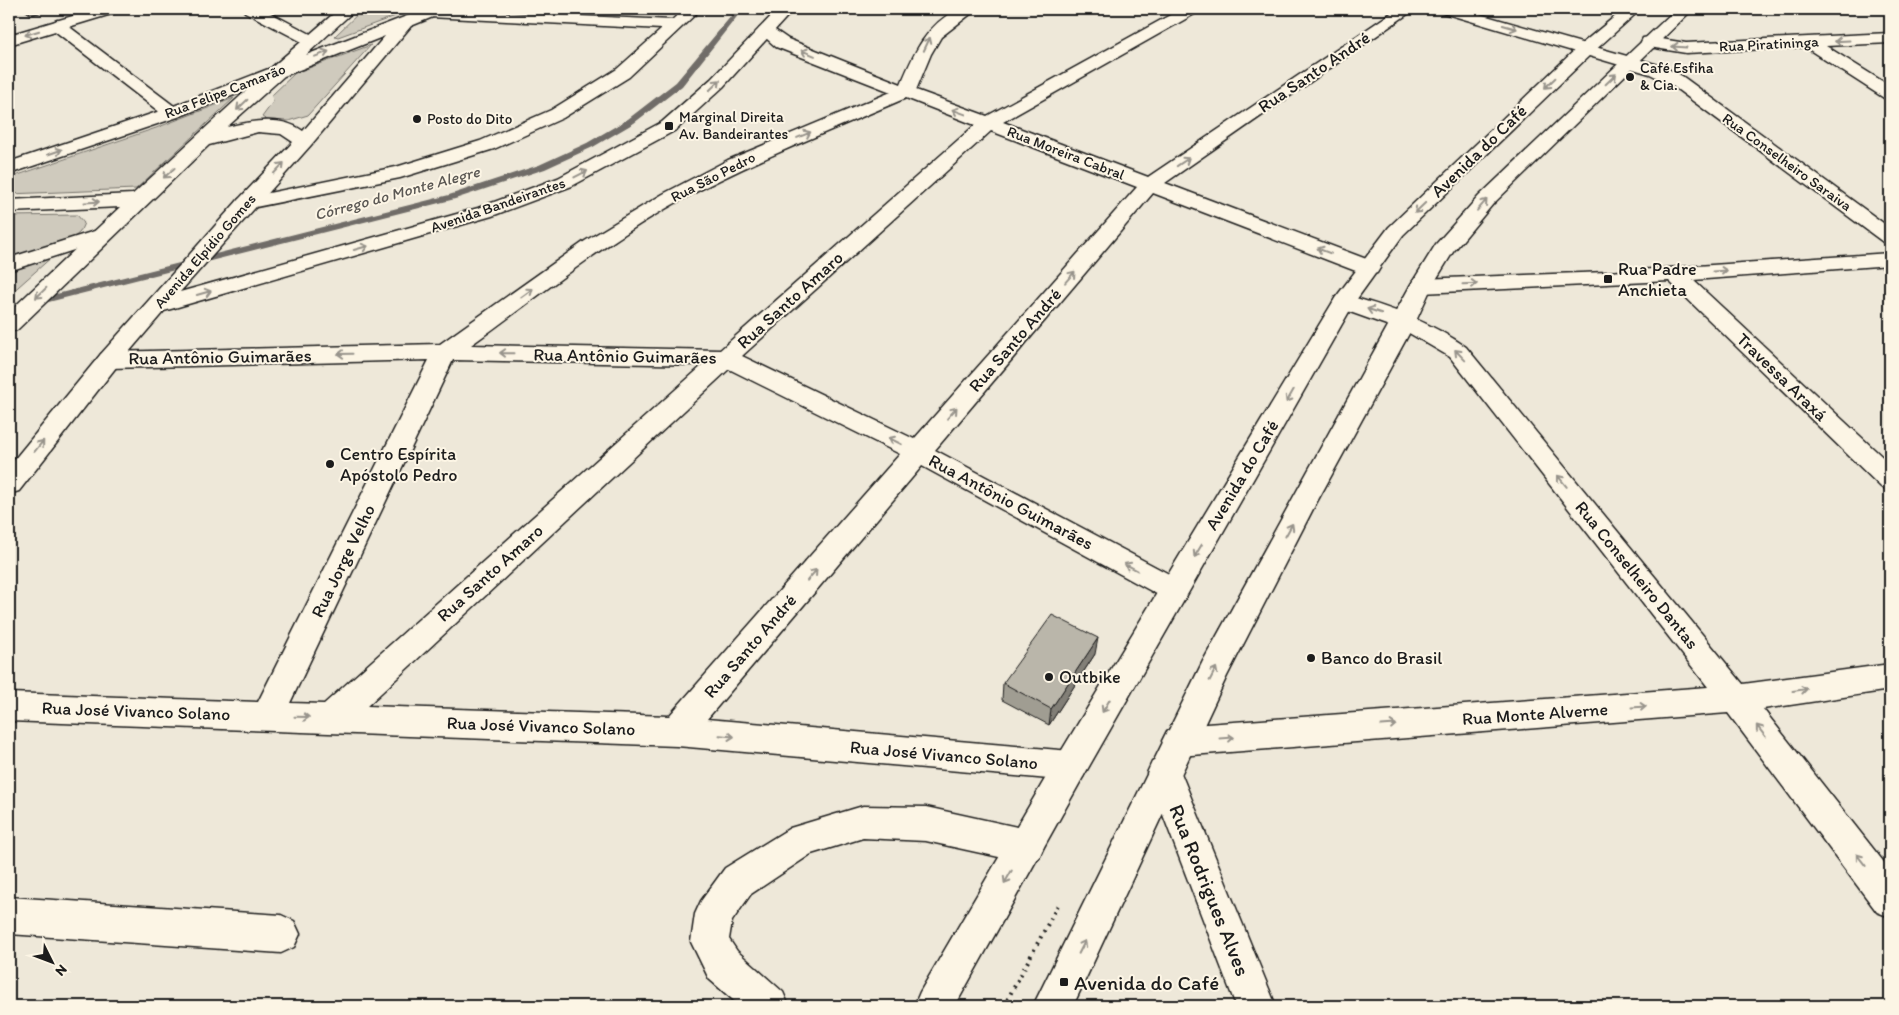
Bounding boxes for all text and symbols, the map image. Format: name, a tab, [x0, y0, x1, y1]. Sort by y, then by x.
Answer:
one-way arrow	[1501, 22, 1517, 32]
street label: Rua Santo André	[1254, 26, 1374, 118]
one-way arrow	[24, 28, 40, 38]
street label: Rua Piratininga	[1719, 32, 1820, 56]
one-way arrow	[1834, 36, 1850, 45]
one-way arrow	[923, 37, 932, 52]
one-way arrow	[1672, 43, 1688, 52]
one-way arrow	[801, 48, 816, 58]
one-way arrow	[314, 49, 329, 58]
place label: Café Esfiha & Cia.	[1640, 59, 1714, 94]
street label: Rua Felipe Camarão	[162, 60, 288, 122]
marker: Café Esfiha & Cia.	[1624, 71, 1636, 83]
one-way arrow	[1604, 73, 1617, 85]
one-way arrow	[1543, 77, 1556, 89]
one-way arrow	[708, 79, 721, 91]
one-way arrow	[235, 99, 248, 111]
street label: Avenida do Café	[1427, 100, 1531, 202]
one-way arrow	[952, 107, 967, 116]
place label: Marginal Direita Av. Bandeirantes	[679, 108, 789, 143]
street label: Rua Conselheiro Saraiva	[1719, 109, 1856, 215]
place label: Posto do Dito	[427, 110, 512, 128]
marker: Posto do Dito	[411, 113, 423, 125]
marker: Marginal Direita Av. Bandeirantes	[663, 120, 675, 132]
street label: Rua Moreira Cabral	[1005, 122, 1128, 184]
one-way arrow	[796, 129, 811, 139]
one-way arrow	[47, 147, 62, 156]
street label: Rua São Pedro	[668, 148, 758, 206]
one-way arrow	[1176, 156, 1190, 166]
one-way arrow	[273, 161, 285, 174]
water label: Córrego do Monte Alegre	[312, 161, 483, 224]
one-way arrow	[162, 167, 175, 179]
one-way arrow	[573, 169, 588, 179]
street label: Avenida Bandeirantes	[428, 173, 568, 237]
street label: Avenida Elpídio Gomes	[150, 190, 260, 312]
one-way arrow	[84, 197, 100, 207]
one-way arrow	[1476, 198, 1487, 211]
one-way arrow	[1413, 202, 1426, 214]
one-way arrow	[352, 243, 368, 253]
one-way arrow	[1316, 246, 1332, 255]
street label: Rua Santo Amaro	[732, 247, 848, 353]
place label: Rua Padre Anchieta	[1618, 258, 1697, 301]
one-way arrow	[1711, 266, 1727, 276]
one-way arrow	[1064, 270, 1076, 283]
marker: Rua Padre Anchieta	[1602, 273, 1614, 285]
one-way arrow	[1462, 279, 1478, 288]
street label: Rua Santo André	[964, 284, 1066, 396]
one-way arrow	[35, 287, 48, 299]
one-way arrow	[196, 287, 212, 297]
one-way arrow	[520, 288, 534, 298]
one-way arrow	[1366, 306, 1382, 316]
street label: Travessa Araxá	[1732, 328, 1832, 426]
street label: Rua Antônio Guimarães	[533, 343, 717, 369]
street label: Rua Antônio Guimarães	[128, 344, 312, 370]
one-way arrow	[499, 348, 516, 358]
one-way arrow	[1454, 349, 1466, 361]
one-way arrow	[337, 350, 353, 359]
one-way arrow	[1284, 388, 1294, 403]
one-way arrow	[947, 406, 958, 419]
street label: Avenida do Café	[1200, 416, 1284, 534]
one-way arrow	[888, 436, 903, 445]
one-way arrow	[34, 440, 45, 453]
place label: Centro Espírita Apóstolo Pedro	[340, 443, 458, 486]
street label: Rua Antônio Guimarães	[925, 449, 1097, 555]
marker: Centro Espírita Apóstolo Pedro	[324, 458, 336, 470]
one-way arrow	[1556, 475, 1567, 488]
street label: Rua Conselheiro Dantas	[1570, 496, 1704, 654]
street label: Rua Jorge Velho	[306, 501, 380, 621]
street label: Rua Santo Amaro	[432, 520, 548, 626]
one-way arrow	[1284, 524, 1294, 538]
one-way arrow	[1192, 543, 1202, 557]
one-way arrow	[1124, 562, 1139, 571]
one-way arrow	[806, 569, 817, 582]
street label: Rua Santo André	[699, 590, 801, 702]
place label: Banco do Brasil	[1321, 647, 1442, 669]
marker: Banco do Brasil	[1305, 652, 1317, 664]
place label: Outbike	[1059, 666, 1121, 688]
one-way arrow	[1208, 667, 1218, 682]
marker: Outbike	[1043, 671, 1055, 683]
one-way arrow	[1792, 685, 1808, 695]
street label: Rua José Vivanco Solano	[41, 697, 231, 725]
one-way arrow	[1101, 698, 1111, 713]
street label: Rua Monte Alverne	[1461, 698, 1609, 730]
one-way arrow	[1630, 702, 1646, 711]
one-way arrow	[294, 712, 310, 722]
street label: Rua José Vivanco Solano	[446, 712, 636, 740]
one-way arrow	[1381, 721, 1397, 730]
one-way arrow	[1756, 725, 1767, 738]
one-way arrow	[719, 731, 735, 740]
one-way arrow	[1219, 733, 1235, 742]
street label: Rua José Vivanco Solano	[849, 736, 1039, 774]
street label: Rua Rodrigues Alves	[1164, 801, 1256, 979]
one-way arrow	[1855, 854, 1866, 867]
one-way arrow	[1003, 870, 1013, 885]
north arrow	[28, 938, 78, 988]
one-way arrow	[1078, 940, 1087, 955]
text: N	[52, 961, 71, 980]
place label: Avenida do Café	[1074, 970, 1219, 995]
marker: Avenida do Café	[1058, 976, 1070, 988]

